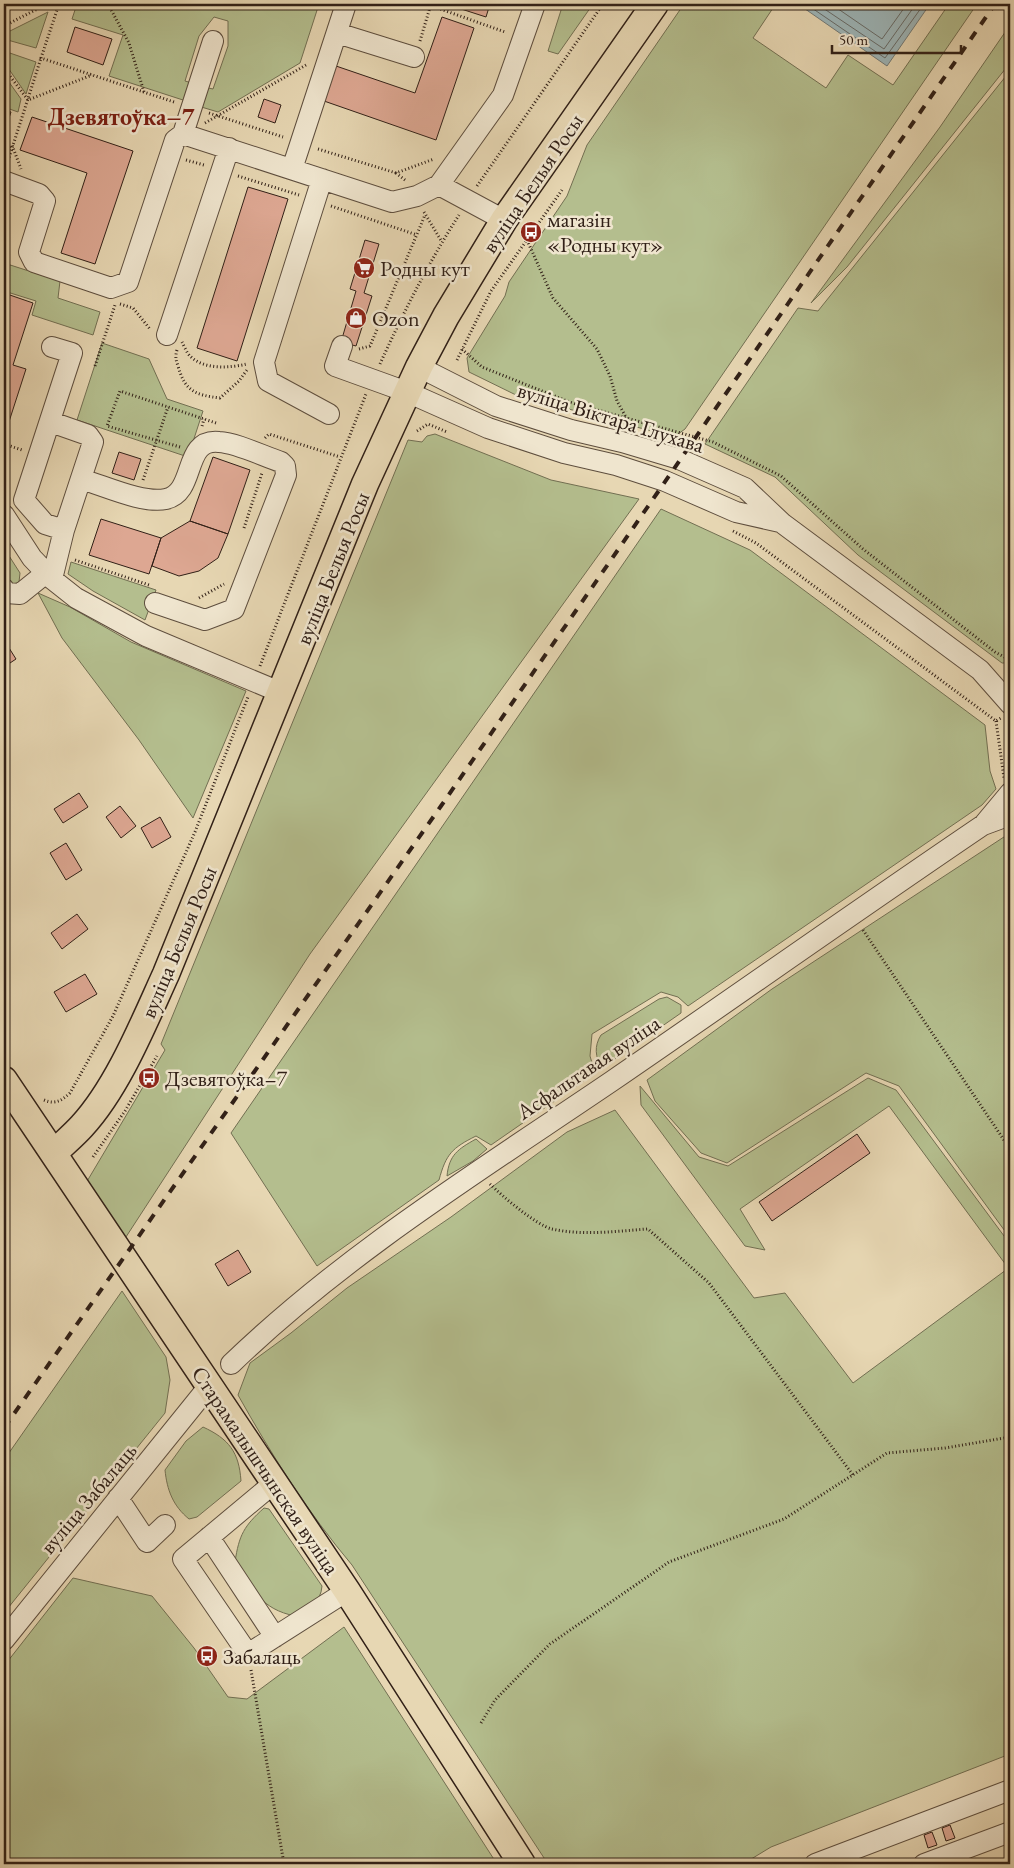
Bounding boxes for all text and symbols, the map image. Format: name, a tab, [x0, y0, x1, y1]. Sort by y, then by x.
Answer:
scale bar	[832, 22, 960, 54]
text: 50 m	[839, 30, 868, 49]
district label: Дзевятоўка–7	[48, 101, 195, 133]
street label: вуліца Белыя Росы	[475, 108, 590, 259]
place label: магазін «Родны кут»	[547, 205, 663, 259]
bus stop icon: магазін «Родны кут»	[519, 220, 543, 244]
place label: Родны кут	[380, 254, 470, 283]
supermarket icon: Родны кут	[352, 256, 376, 280]
place label: Ozon	[372, 304, 420, 333]
shop icon: Ozon	[344, 306, 368, 330]
street label: вуліца Віктара Глухава	[514, 375, 708, 460]
street label: вуліца Белыя Росы	[289, 488, 376, 649]
street label: вуліца Белыя Росы	[133, 862, 224, 1023]
street label: Асфальтавая вуліца	[510, 1008, 666, 1127]
place label: Дзевятоўка–7	[165, 1064, 288, 1093]
bus stop icon: Дзевятоўка–7	[137, 1066, 161, 1090]
street label: Старамалышчынская вуліца	[185, 1360, 346, 1580]
street label: вуліца Забалаць	[33, 1437, 143, 1560]
place label: Забалаць	[223, 1642, 301, 1671]
bus stop icon: Забалаць	[195, 1644, 219, 1668]

